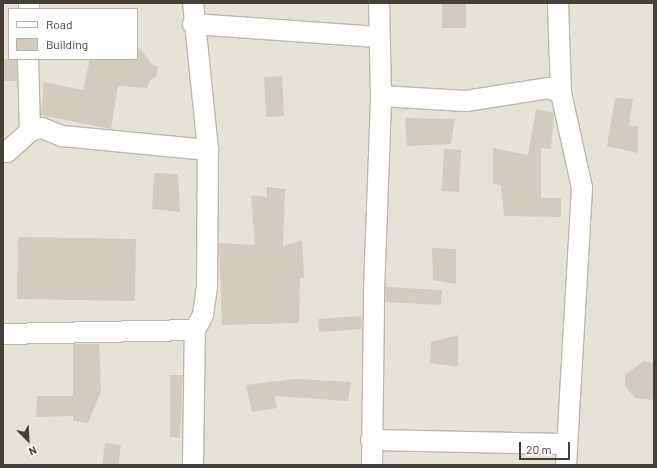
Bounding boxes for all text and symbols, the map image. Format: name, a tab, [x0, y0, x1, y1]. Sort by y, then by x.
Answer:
legend	[8, 8, 138, 60]
text: Road	[46, 17, 73, 31]
text: Building	[46, 37, 88, 51]
north arrow	[8, 420, 48, 460]
scale bar	[521, 434, 572, 460]
text: 20 m	[526, 442, 552, 456]
text: N	[27, 444, 39, 459]

